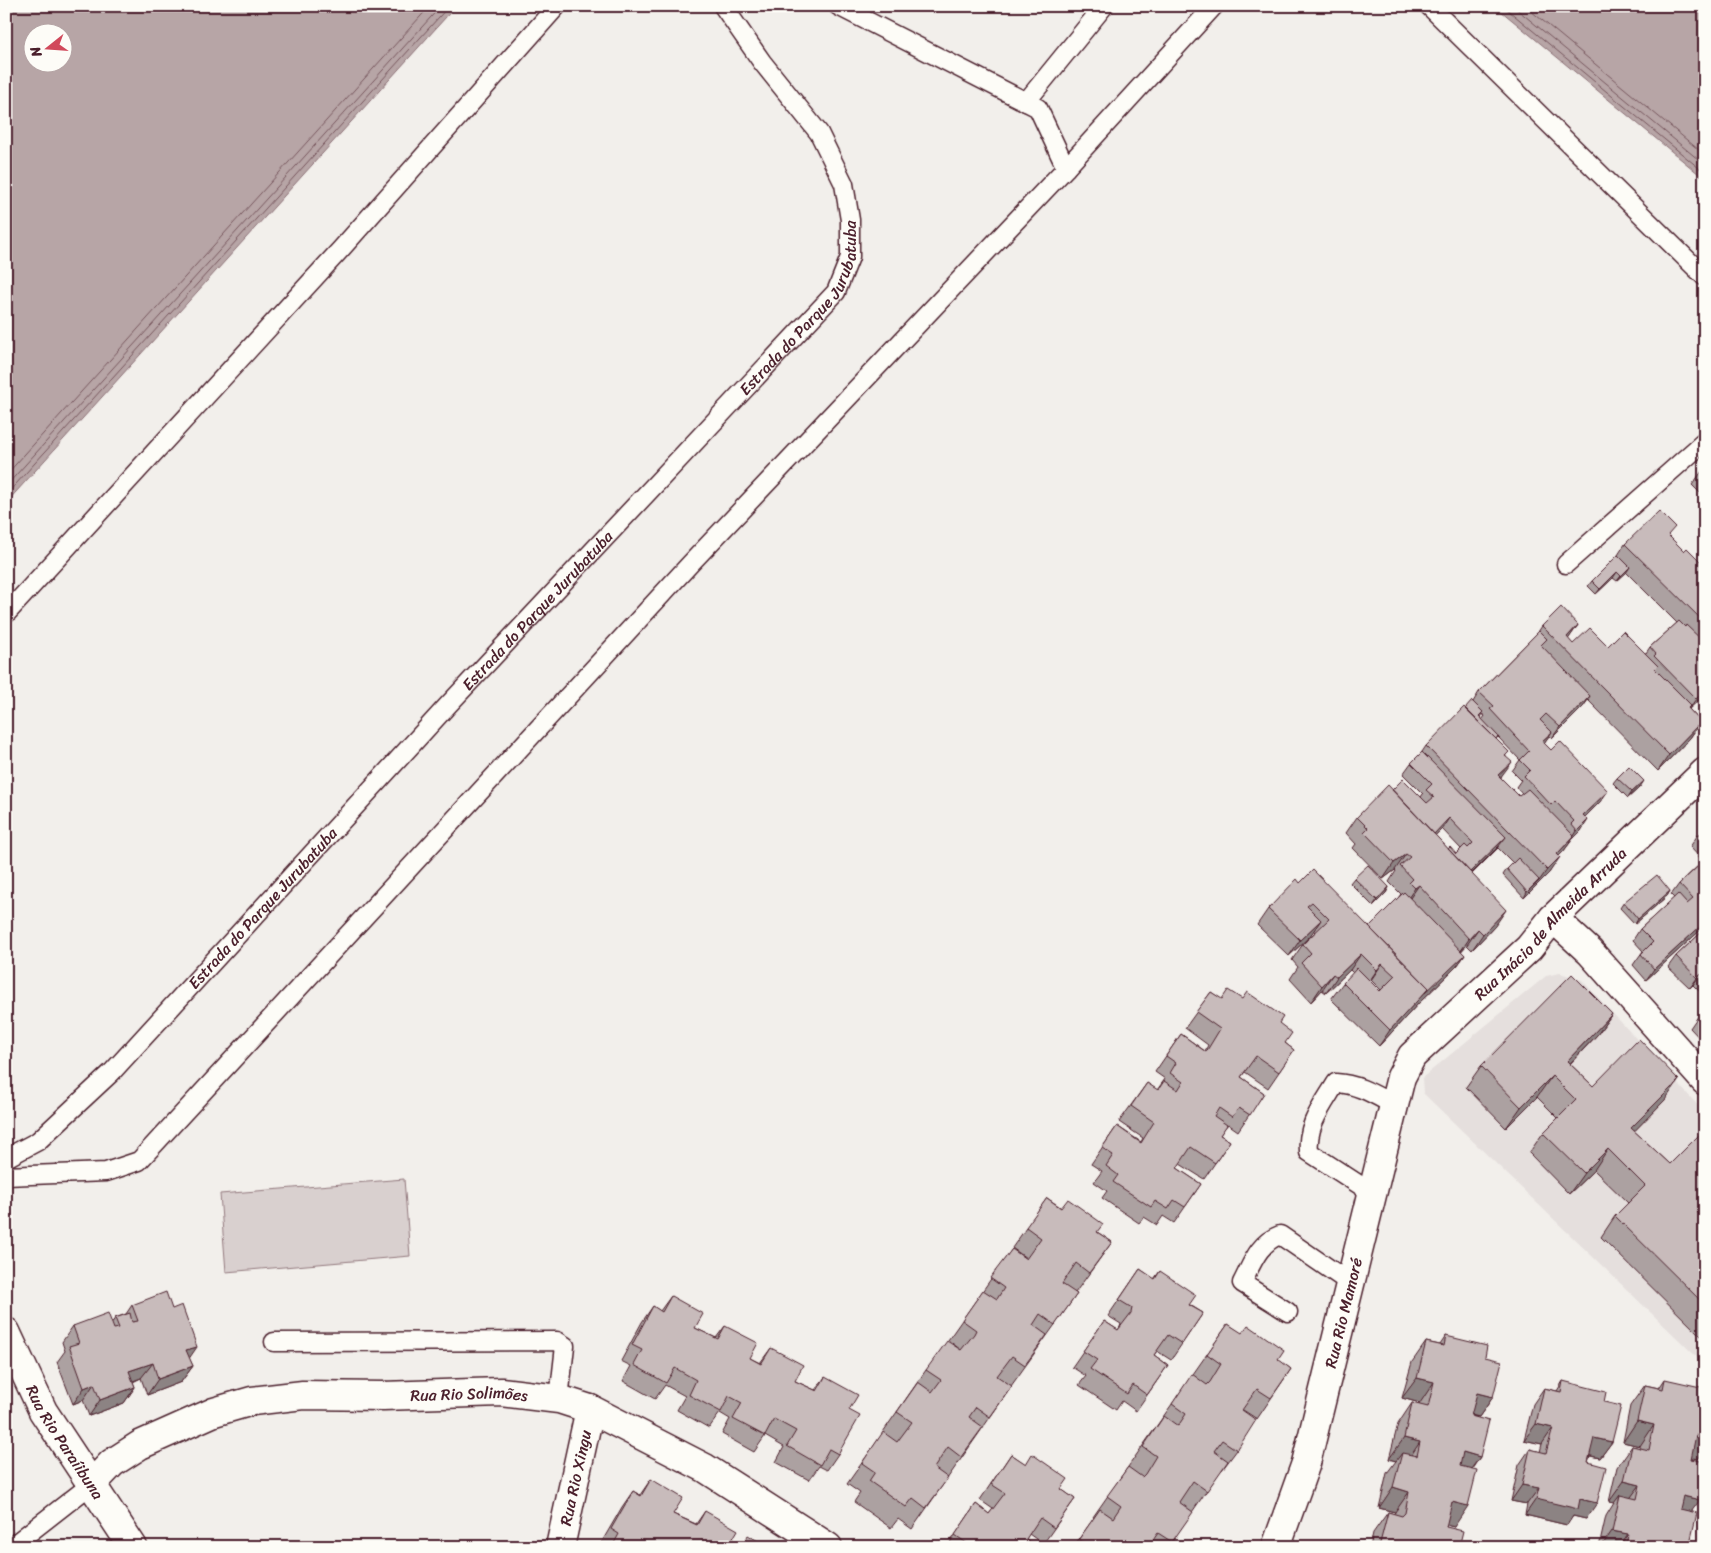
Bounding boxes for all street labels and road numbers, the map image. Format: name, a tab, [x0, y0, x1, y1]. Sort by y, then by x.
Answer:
street label: Estrada do Parque Jurubatuba	[731, 220, 865, 402]
street label: Estrada do Parque Jurubatuba	[454, 523, 621, 697]
street label: Estrada do Parque Jurubatuba	[180, 819, 345, 996]
street label: Rua Inácio de Almeida Arruda	[1467, 840, 1634, 1007]
street label: Rua Rio Mamoré	[1315, 1254, 1371, 1371]
street label: Rua Rio Solimões	[410, 1377, 530, 1410]
street label: Rua Rio Paraíibuna	[18, 1379, 112, 1505]
street label: Rua Rio Xingu	[551, 1427, 600, 1528]

